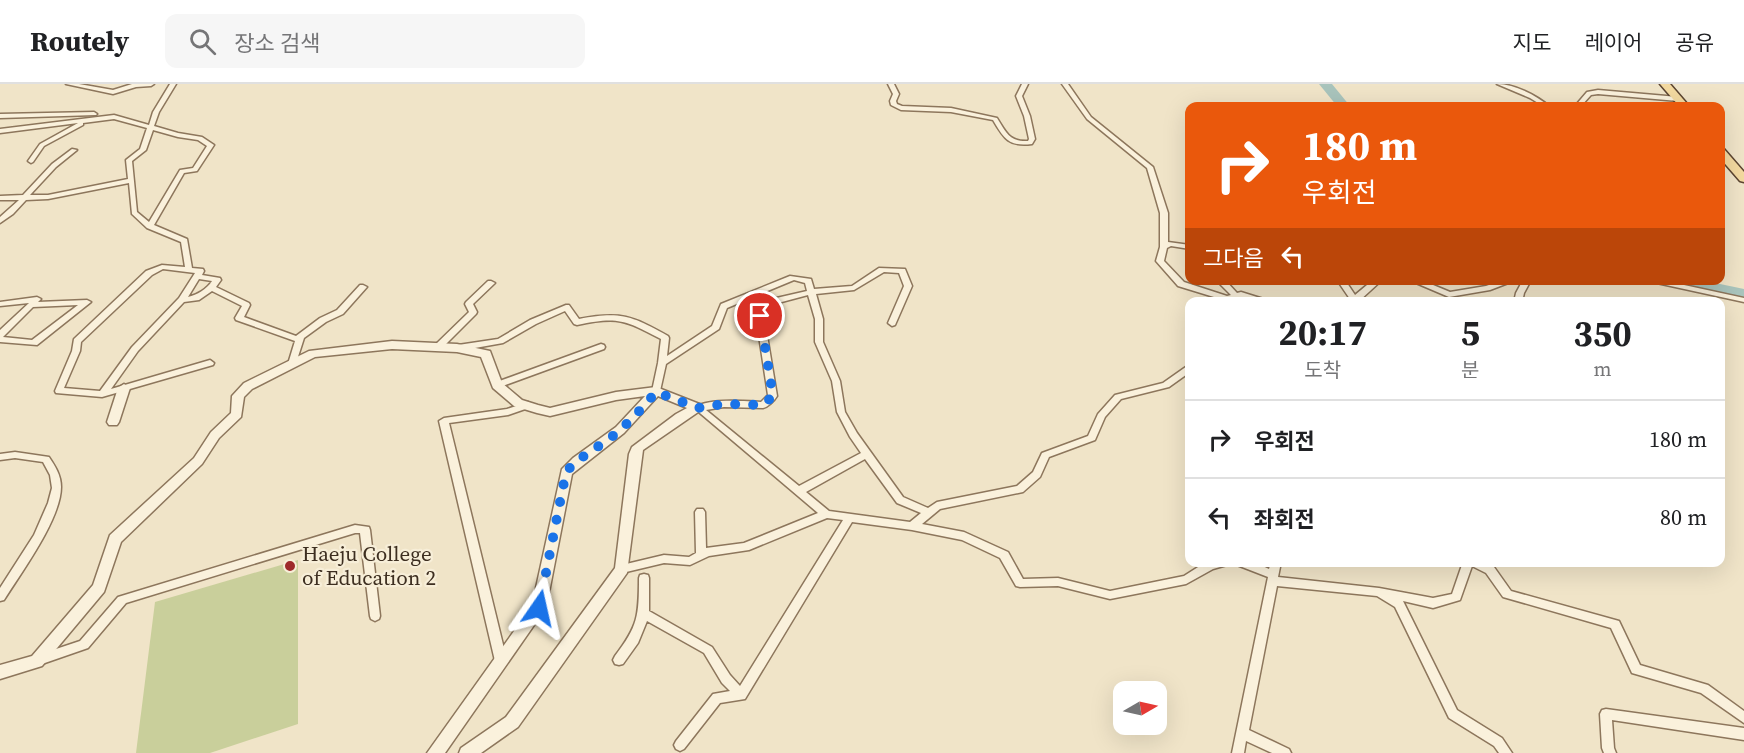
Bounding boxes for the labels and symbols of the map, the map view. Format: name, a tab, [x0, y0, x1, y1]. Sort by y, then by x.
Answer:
pin	[734, 290, 785, 341]
place label: Haeju College of Education 2	[302, 539, 436, 592]
marker: Haeju College of Education 2	[283, 559, 297, 573]
position arrow	[507, 576, 571, 640]
north arrow	[1113, 681, 1167, 735]

